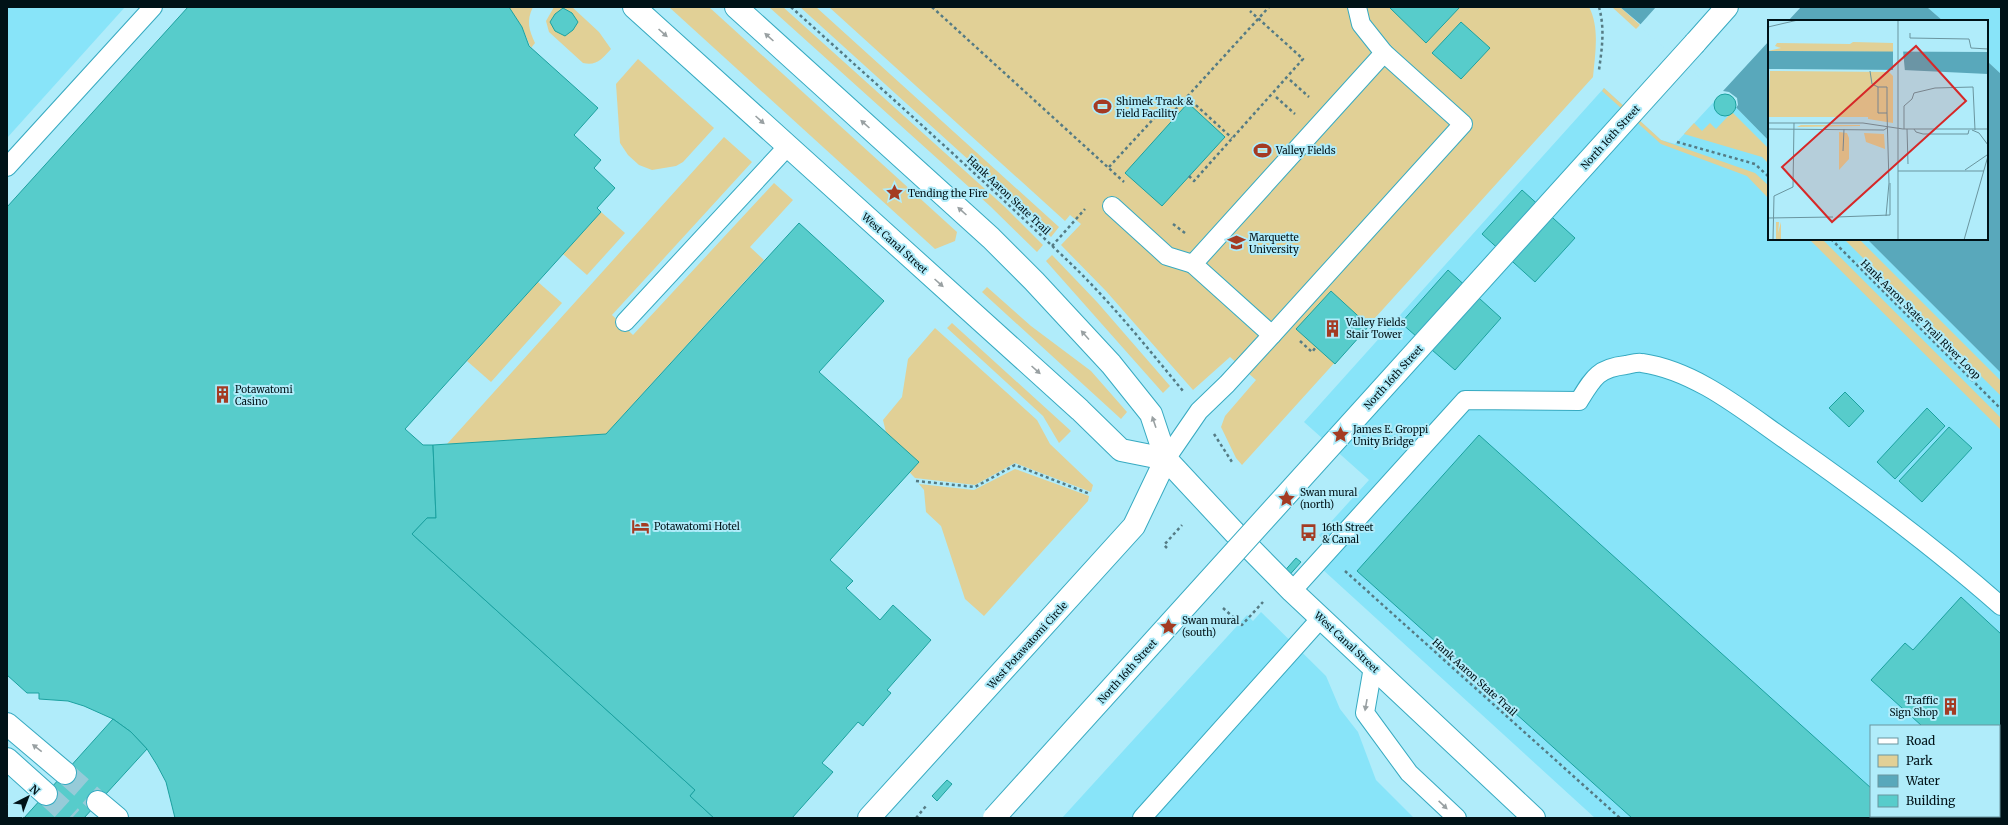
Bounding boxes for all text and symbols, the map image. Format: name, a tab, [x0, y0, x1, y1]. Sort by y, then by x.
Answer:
inset map	[1768, 20, 1988, 240]
one-way arrow	[658, 28, 668, 38]
one-way arrow	[764, 32, 774, 42]
place label: Shimek Track & Field Facility	[1116, 95, 1194, 120]
sports icon: Shimek Track & Field Facility	[1093, 97, 1113, 117]
street label: North 16th Street	[1578, 102, 1643, 172]
one-way arrow	[754, 116, 765, 125]
one-way arrow	[860, 120, 871, 129]
sports icon: Valley Fields	[1253, 140, 1273, 160]
place label: Valley Fields	[1275, 144, 1336, 157]
street label: Hank Aaron State Trail	[964, 153, 1053, 238]
place icon: Tending the Fire	[885, 183, 905, 203]
place label: Tending the Fire	[908, 187, 987, 200]
one-way arrow	[957, 207, 967, 216]
street label: West Canal Street	[858, 210, 930, 276]
place label: Marquette University	[1249, 231, 1299, 256]
school or university icon: Marquette University	[1226, 233, 1246, 253]
street label: Hank Aaron State Trail River Loop	[1858, 257, 1983, 382]
one-way arrow	[934, 278, 944, 288]
place label: Valley Fields Stair Tower	[1345, 316, 1406, 341]
building icon: Valley Fields Stair Tower	[1323, 318, 1343, 338]
one-way arrow	[1080, 330, 1090, 340]
street label: North 16th Street	[1361, 342, 1426, 412]
one-way arrow	[1031, 365, 1040, 374]
place label: Potawatomi Casino	[235, 383, 293, 408]
building icon: Potawatomi Casino	[212, 385, 232, 405]
one-way arrow	[1150, 416, 1156, 428]
place label: James E. Groppi Unity Bridge	[1352, 423, 1428, 448]
place icon: James E. Groppi Unity Bridge	[1330, 425, 1350, 445]
place label: Swan mural (north)	[1300, 486, 1357, 511]
place icon: Swan mural (north)	[1277, 488, 1297, 508]
hotel icon: Potawatomi Hotel	[631, 516, 651, 536]
place label: Potawatomi Hotel	[654, 520, 740, 533]
place label: 16th Street & Canal	[1322, 521, 1374, 546]
bus stop icon: 16th Street & Canal	[1299, 523, 1319, 543]
street label: West Potawatomi Circle	[984, 599, 1070, 693]
street label: West Canal Street	[1311, 608, 1382, 676]
place label: Swan mural (south)	[1182, 614, 1239, 639]
place icon: Swan mural (south)	[1159, 616, 1179, 636]
street label: North 16th Street	[1095, 636, 1160, 706]
street label: Hank Aaron State Trail	[1430, 636, 1520, 719]
place label: Traffic Sign Shop	[1889, 694, 1938, 719]
building icon: Traffic Sign Shop	[1941, 696, 1961, 716]
one-way arrow	[1363, 699, 1369, 711]
legend	[1870, 725, 2000, 817]
text: Road	[1906, 733, 1935, 748]
one-way arrow	[31, 743, 42, 752]
text: Park	[1906, 753, 1933, 768]
text: Water	[1905, 773, 1941, 788]
north arrow	[8, 777, 48, 817]
text: N	[27, 781, 43, 798]
text: Building	[1906, 793, 1956, 808]
one-way arrow	[1438, 801, 1448, 810]

